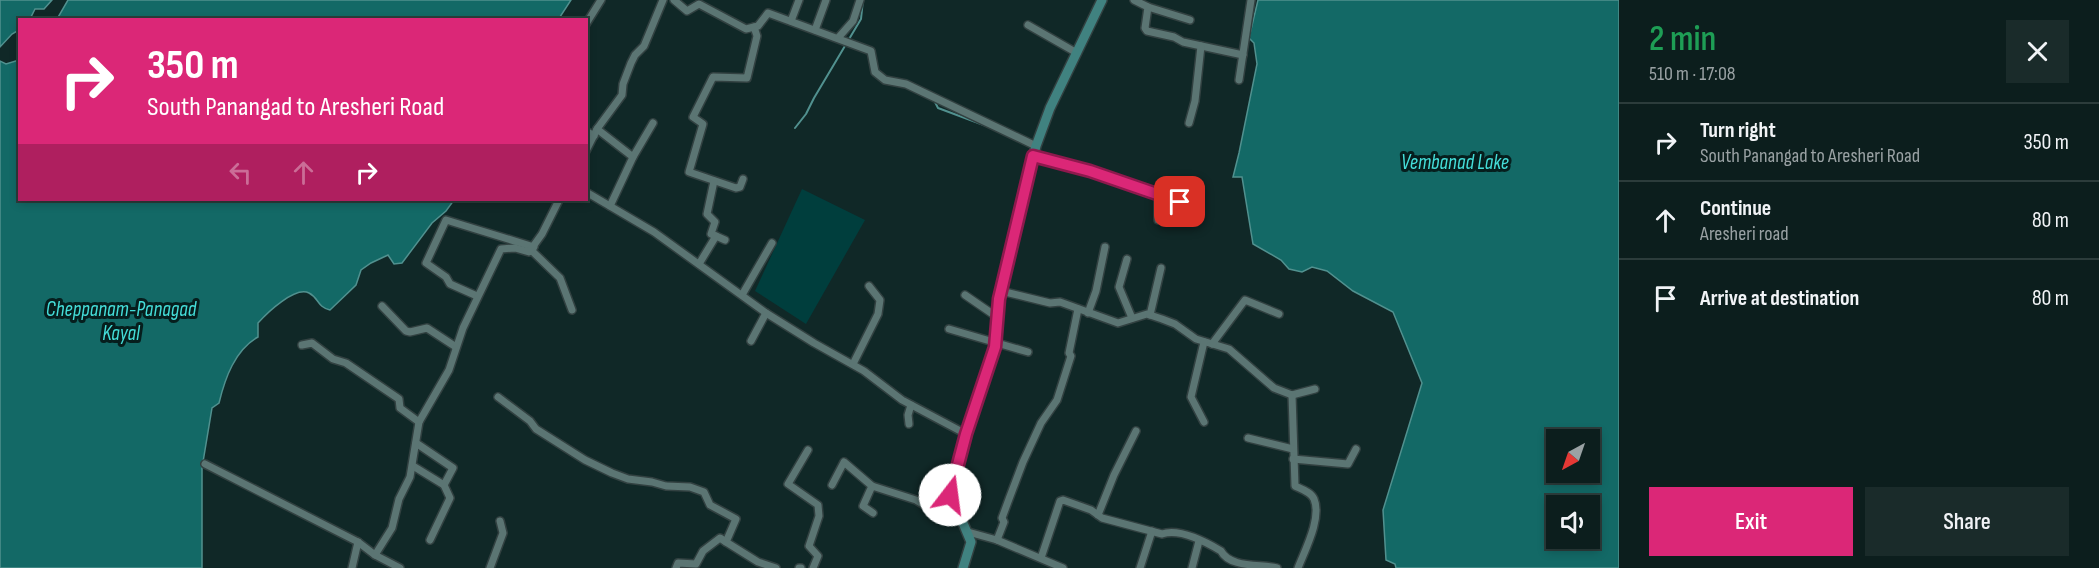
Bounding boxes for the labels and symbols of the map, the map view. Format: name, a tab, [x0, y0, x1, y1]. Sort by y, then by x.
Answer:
water label: Vembanad Lake	[1401, 150, 1509, 175]
pin	[1154, 176, 1205, 227]
water label: Cheppanam-Panagad Kayal	[46, 297, 198, 346]
north arrow	[1546, 429, 1600, 483]
position arrow	[918, 463, 982, 527]

